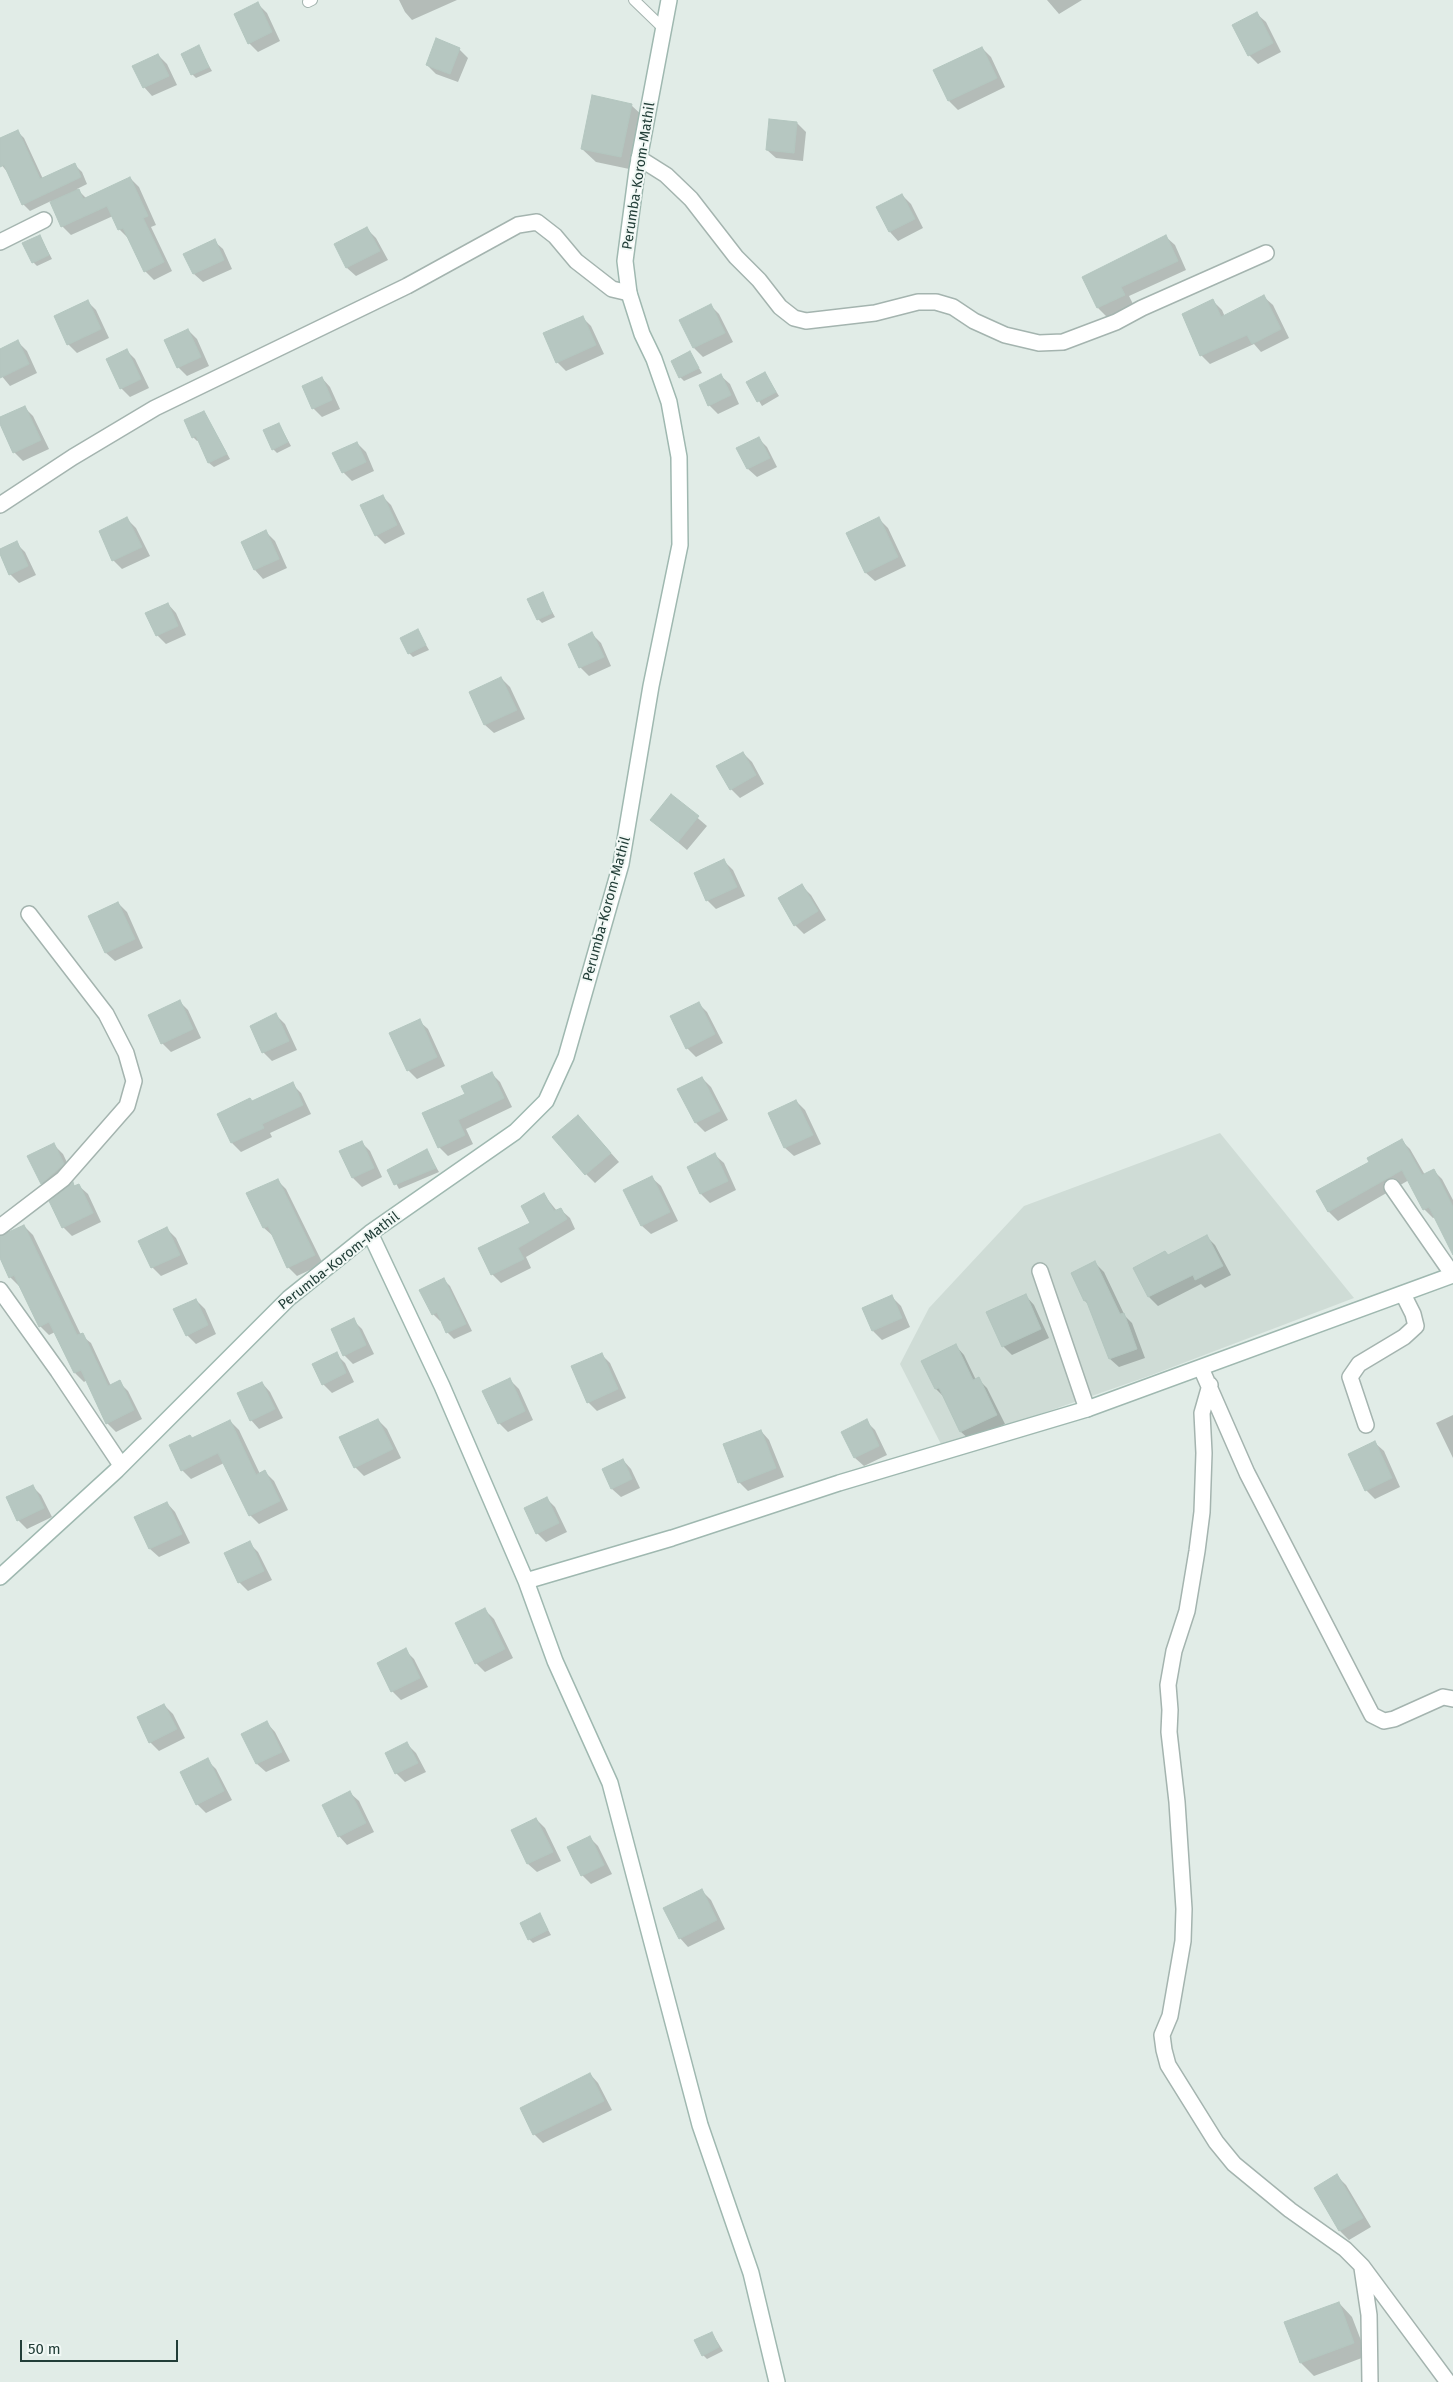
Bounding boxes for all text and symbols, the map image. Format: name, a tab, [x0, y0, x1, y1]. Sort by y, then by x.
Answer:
street label: Perumba-Korom-Mathil	[619, 101, 659, 251]
street label: Perumba-Korom-Mathil	[580, 835, 634, 983]
street label: Perumba-Korom-Mathil	[275, 1209, 403, 1313]
scale bar	[22, 2330, 180, 2362]
text: 50 m	[28, 2340, 61, 2358]

